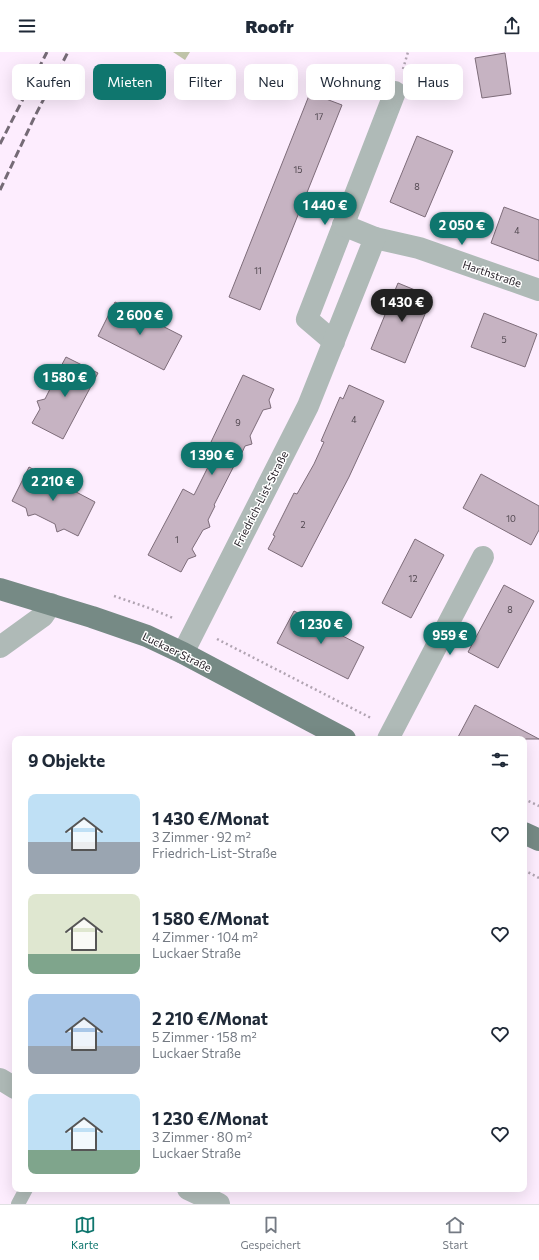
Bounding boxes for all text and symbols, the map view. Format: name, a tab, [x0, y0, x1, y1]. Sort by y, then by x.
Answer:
icon: menu	[16, 15, 38, 37]
text: Roofr	[245, 15, 294, 37]
icon: share	[501, 15, 523, 37]
chip: Kaufen	[12, 64, 85, 100]
chip: Mieten	[93, 64, 166, 100]
chip: Filter	[174, 64, 236, 100]
chip: Neu	[244, 64, 298, 100]
chip: Wohnung	[306, 64, 395, 100]
chip: Haus	[403, 64, 463, 100]
house number: 17	[315, 111, 324, 122]
house number: 15	[293, 164, 303, 175]
house number: 8	[414, 181, 420, 192]
pin: 1 440 €	[288, 192, 362, 226]
text: 1 440 €	[303, 197, 347, 213]
pin: 2 050 €	[425, 212, 499, 246]
text: 2 050 €	[439, 217, 485, 233]
house number: 4	[514, 225, 520, 236]
street label: Harthstraße	[461, 257, 523, 290]
house number: 11	[254, 265, 262, 276]
pin: 1 430 €	[365, 289, 439, 323]
text: 1 430 €	[380, 294, 424, 310]
pin: 2 600 €	[103, 302, 177, 336]
text: 2 600 €	[117, 307, 163, 323]
house number: 5	[501, 334, 507, 345]
pin: 1 580 €	[28, 364, 102, 398]
text: 1 580 €	[43, 369, 87, 385]
house number: 4	[351, 414, 357, 425]
house number: 9	[235, 417, 241, 428]
pin: 1 390 €	[175, 442, 249, 476]
text: 1 390 €	[190, 447, 234, 463]
street label: Friedrich-List-Straße	[231, 449, 290, 549]
pin: 2 210 €	[16, 468, 90, 502]
text: 2 210 €	[31, 473, 75, 489]
house number: 10	[506, 513, 516, 524]
house number: 2	[301, 519, 306, 530]
house number: 1	[175, 534, 179, 545]
house number: 12	[409, 573, 417, 584]
house number: 8	[507, 604, 513, 615]
pin: 1 230 €	[284, 611, 358, 645]
text: 1 230 €	[299, 616, 343, 632]
pin: 959 €	[422, 622, 478, 656]
text: 959 €	[432, 627, 468, 643]
street label: Luckaer Straße	[141, 629, 214, 674]
icon: filters	[489, 749, 511, 771]
text: 9 Objekte	[28, 750, 105, 771]
text: 1 430 €/Monat	[152, 808, 269, 829]
icon: home	[60, 810, 108, 858]
icon: heart	[489, 823, 511, 845]
text: 3 Zimmer · 92 m²	[152, 829, 251, 845]
text: Friedrich-List-Straße	[152, 845, 277, 861]
text: 1 580 €/Monat	[152, 908, 269, 929]
icon: home	[60, 910, 108, 958]
icon: heart	[489, 923, 511, 945]
text: 4 Zimmer · 104 m²	[152, 929, 258, 945]
text: Luckaer Straße	[152, 945, 241, 961]
text: 2 210 €/Monat	[152, 1008, 268, 1029]
icon: home	[60, 1010, 108, 1058]
icon: heart	[489, 1023, 511, 1045]
text: 5 Zimmer · 158 m²	[152, 1029, 257, 1045]
text: Luckaer Straße	[152, 1045, 241, 1061]
text: 1 230 €/Monat	[152, 1108, 268, 1129]
icon: home	[60, 1110, 108, 1158]
icon: heart	[489, 1123, 511, 1145]
text: 3 Zimmer · 80 m²	[152, 1129, 252, 1145]
text: Luckaer Straße	[152, 1145, 241, 1161]
tab: Karte	[71, 1214, 99, 1251]
tab: Gespeichert	[240, 1214, 301, 1251]
tab: Start	[443, 1214, 468, 1251]

